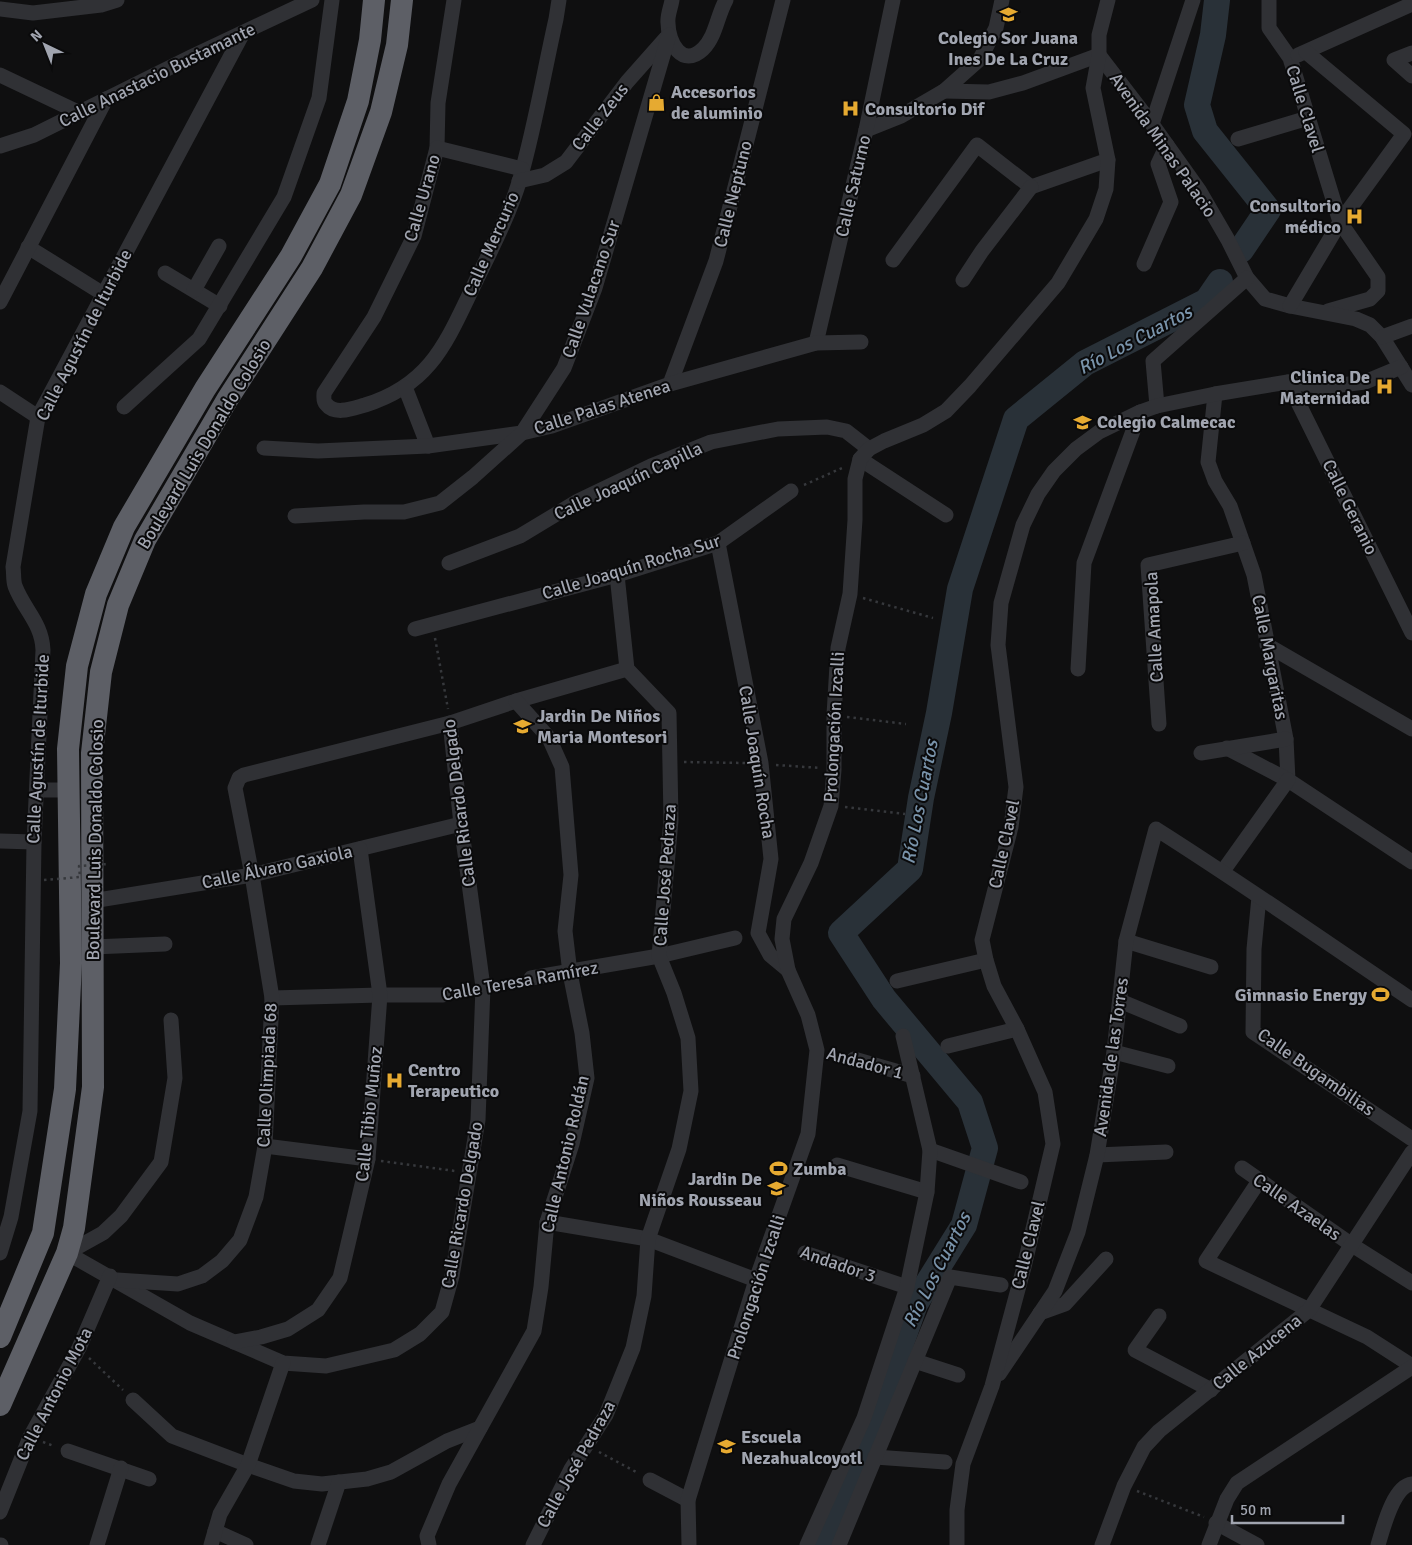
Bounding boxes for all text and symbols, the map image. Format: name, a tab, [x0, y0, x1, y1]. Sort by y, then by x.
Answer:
school or university icon: Colegio Sor Juana Ines De La Cruz	[998, 5, 1018, 25]
street label: Calle Anastacio Bustamante	[55, 18, 259, 132]
north arrow	[20, 20, 70, 70]
text: N	[27, 26, 46, 45]
place label: Colegio Sor Juana Ines De La Cruz	[938, 27, 1078, 70]
street label: Calle Clavel	[1281, 63, 1329, 155]
street label: Avenida Minas Palacio	[1105, 68, 1221, 222]
street label: Calle Zeus	[567, 79, 633, 155]
place label: Accesorios de aluminio	[671, 81, 763, 124]
shop icon: Accesorios de aluminio	[647, 92, 667, 112]
place label: Consultorio Dif	[865, 98, 986, 120]
hospital icon: Consultorio Dif	[841, 99, 861, 119]
street label: Calle Saturno	[831, 133, 875, 239]
street label: Calle Neptuno	[709, 138, 757, 250]
street label: Calle Urano	[399, 152, 445, 244]
street label: Calle Mercurio	[458, 188, 524, 300]
place label: Consultorio médico	[1249, 195, 1341, 238]
hospital icon: Consultorio médico	[1345, 206, 1365, 226]
street label: Calle Vulacano Sur	[557, 217, 625, 361]
street label: Calle Agustín de Iturbide	[31, 245, 137, 425]
water label: Río Los Cuartos	[1074, 299, 1198, 380]
street label: Boulevard Luis Donaldo Colosio	[132, 335, 276, 553]
place label: Clinica De Maternidad	[1279, 366, 1370, 409]
street label: Calle Palas Atenea	[531, 375, 673, 439]
hospital icon: Clinica De Maternidad	[1374, 377, 1394, 397]
place label: Colegio Calmecac	[1097, 411, 1236, 433]
school or university icon: Colegio Calmecac	[1073, 412, 1093, 432]
street label: Calle Joaquín Capilla	[550, 437, 706, 525]
street label: Calle Geranio	[1317, 456, 1383, 558]
street label: Calle Joaquín Rocha Sur	[539, 529, 723, 605]
street label: Calle Amapola	[1140, 571, 1168, 683]
street label: Calle Margaritas	[1247, 593, 1293, 721]
street label: Prolongación Izcalli	[819, 651, 849, 803]
street label: Calle Agustín de Iturbide	[22, 654, 54, 844]
street label: Calle Joaquín Rocha	[734, 684, 780, 840]
place label: Jardin De Niños Maria Montesori	[537, 705, 667, 748]
school or university icon: Jardin De Niños Maria Montesori	[513, 716, 533, 736]
street label: Calle Ricardo Delgado	[438, 718, 480, 888]
street label: Boulevard Luis Donaldo Colosio	[82, 719, 108, 961]
water label: Río Los Cuartos	[896, 736, 944, 866]
street label: Calle Clavel	[984, 798, 1024, 890]
street label: Calle José Pedraza	[649, 803, 681, 947]
street label: Calle Álvaro Gaxiola	[200, 840, 354, 894]
street label: Calle Teresa Ramírez	[440, 956, 600, 1006]
street label: Avenida de las Torres	[1089, 976, 1133, 1138]
place label: Gimnasio Energy	[1235, 984, 1367, 1006]
sports icon: Gimnasio Energy	[1371, 985, 1391, 1005]
street label: Calle Olimpiada 68	[252, 1002, 282, 1148]
street label: Calle Bugambilias	[1253, 1023, 1379, 1121]
street label: Andador 1	[824, 1042, 906, 1084]
street label: Calle Tibio Muñoz	[351, 1045, 387, 1183]
place label: Centro Terapeutico	[408, 1059, 499, 1102]
hospital icon: Centro Terapeutico	[384, 1070, 404, 1090]
street label: Calle Antonio Roldán	[536, 1073, 594, 1235]
street label: Calle Ricardo Delgado	[436, 1120, 488, 1290]
place label: Zumba	[793, 1158, 846, 1180]
sports icon: Zumba	[769, 1159, 789, 1179]
place label: Jardin De Niños Rousseau	[639, 1168, 762, 1211]
street label: Calle Azaelas	[1249, 1169, 1345, 1245]
school or university icon: Jardin De Niños Rousseau	[766, 1179, 786, 1199]
street label: Calle Clavel	[1006, 1199, 1050, 1291]
water label: Río Los Cuartos	[898, 1207, 977, 1332]
street label: Prolongación Izcalli	[722, 1212, 790, 1362]
street label: Andador 3	[797, 1241, 879, 1287]
street label: Calle Azucena	[1208, 1309, 1306, 1395]
street label: Calle Antonio Mota	[11, 1324, 97, 1464]
street label: Calle José Pedraza	[532, 1396, 620, 1532]
place label: Escuela Nezahualcoyotl	[741, 1426, 863, 1469]
school or university icon: Escuela Nezahualcoyotl	[717, 1437, 737, 1457]
scale bar	[1232, 1492, 1343, 1524]
text: 50 m	[1240, 1501, 1271, 1519]

